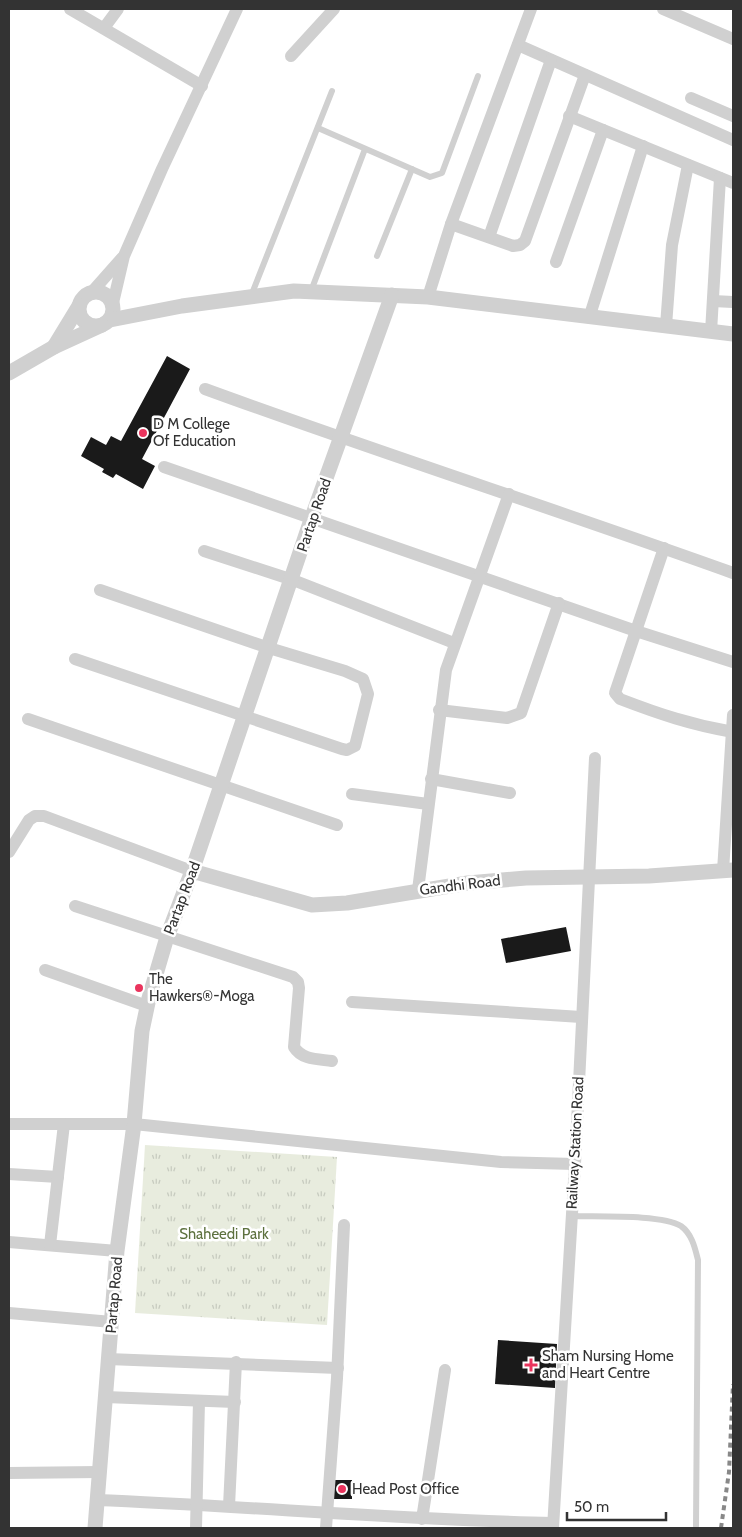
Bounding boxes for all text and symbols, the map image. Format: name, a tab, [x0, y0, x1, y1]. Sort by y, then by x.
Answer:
place label: D M College Of Education	[153, 415, 236, 450]
marker: D M College Of Education	[137, 427, 149, 439]
street label: Partap Road	[293, 476, 335, 554]
street label: Partap Road	[160, 859, 204, 937]
street label: Gandhi Road	[419, 871, 501, 899]
place label: The Hawkers®-Moga	[149, 970, 255, 1005]
marker: The Hawkers®-Moga	[133, 982, 145, 994]
street label: Railway Station Road	[563, 1076, 587, 1210]
park label: Shaheedi Park	[179, 1225, 269, 1243]
street label: Partap Road	[102, 1256, 126, 1334]
place label: Sham Nursing Home and Heart Centre	[542, 1347, 674, 1382]
marker: Sham Nursing Home and Heart Centre	[524, 1358, 538, 1372]
place label: Head Post Office	[352, 1480, 460, 1498]
marker: Head Post Office	[336, 1483, 348, 1495]
scale bar	[567, 1490, 666, 1522]
text: 50 m	[574, 1498, 609, 1516]

